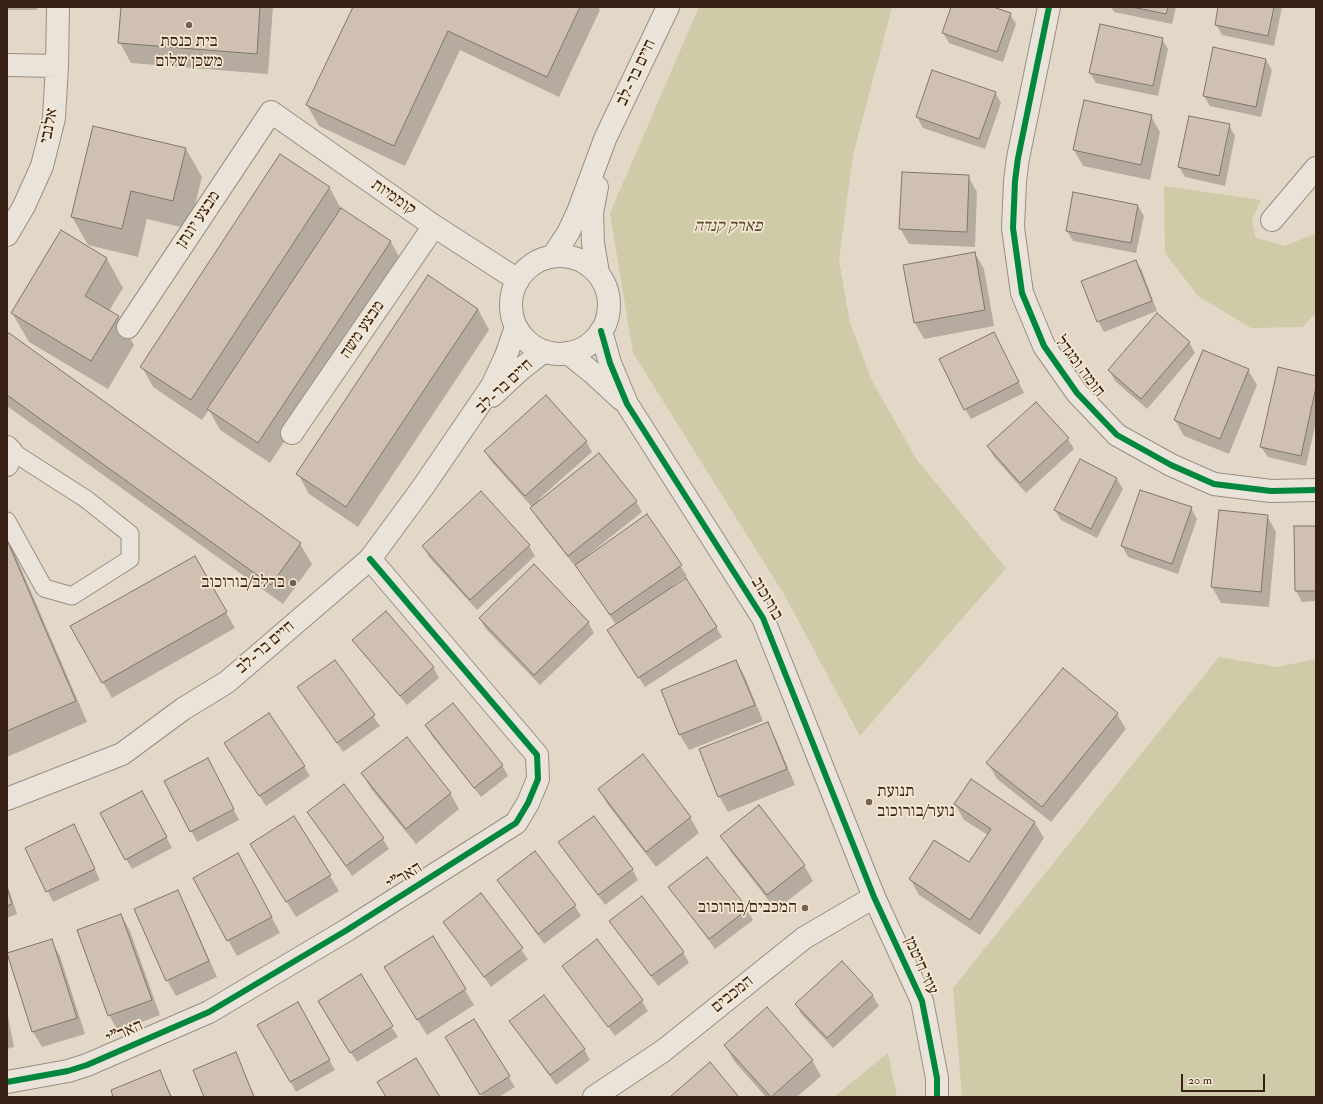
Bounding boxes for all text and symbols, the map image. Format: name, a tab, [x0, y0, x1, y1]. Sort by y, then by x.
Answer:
marker: בית כנסת משכן שלום	[184, 20, 194, 30]
place label: בית כנסת משכן שלום	[155, 32, 223, 72]
street label: חיים בר-לב	[613, 36, 661, 110]
street label: אלנבי	[37, 106, 63, 146]
street label: קוממיות	[367, 175, 419, 221]
street label: מבצע יונתן	[172, 187, 226, 253]
park label: פארק קנדה	[694, 217, 762, 237]
street label: מבצע משה	[336, 297, 390, 363]
street label: חומה ומגדל	[1049, 332, 1109, 402]
street label: חיים בר-לב	[472, 355, 538, 419]
place label: ברלב/בורוכוב	[201, 573, 285, 593]
street label: בורוכוב	[746, 574, 786, 624]
marker: ברלב/בורוכוב	[288, 578, 298, 588]
street label: חיים בר-לב	[232, 617, 300, 679]
place label: תנועת נוער/בורוכוב	[877, 782, 955, 822]
marker: תנועת נוער/בורוכוב	[864, 797, 874, 807]
street label: האר"י	[383, 858, 427, 896]
place label: המכבים/בורוכוב	[698, 898, 797, 918]
marker: המכבים/בורוכוב	[800, 903, 810, 913]
street label: עוזי חיטמן	[898, 934, 942, 998]
street label: המכבים	[708, 972, 758, 1018]
street label: האר"י	[103, 1016, 147, 1050]
scale bar	[1183, 1066, 1267, 1092]
text: 20 m	[1188, 1073, 1212, 1088]

